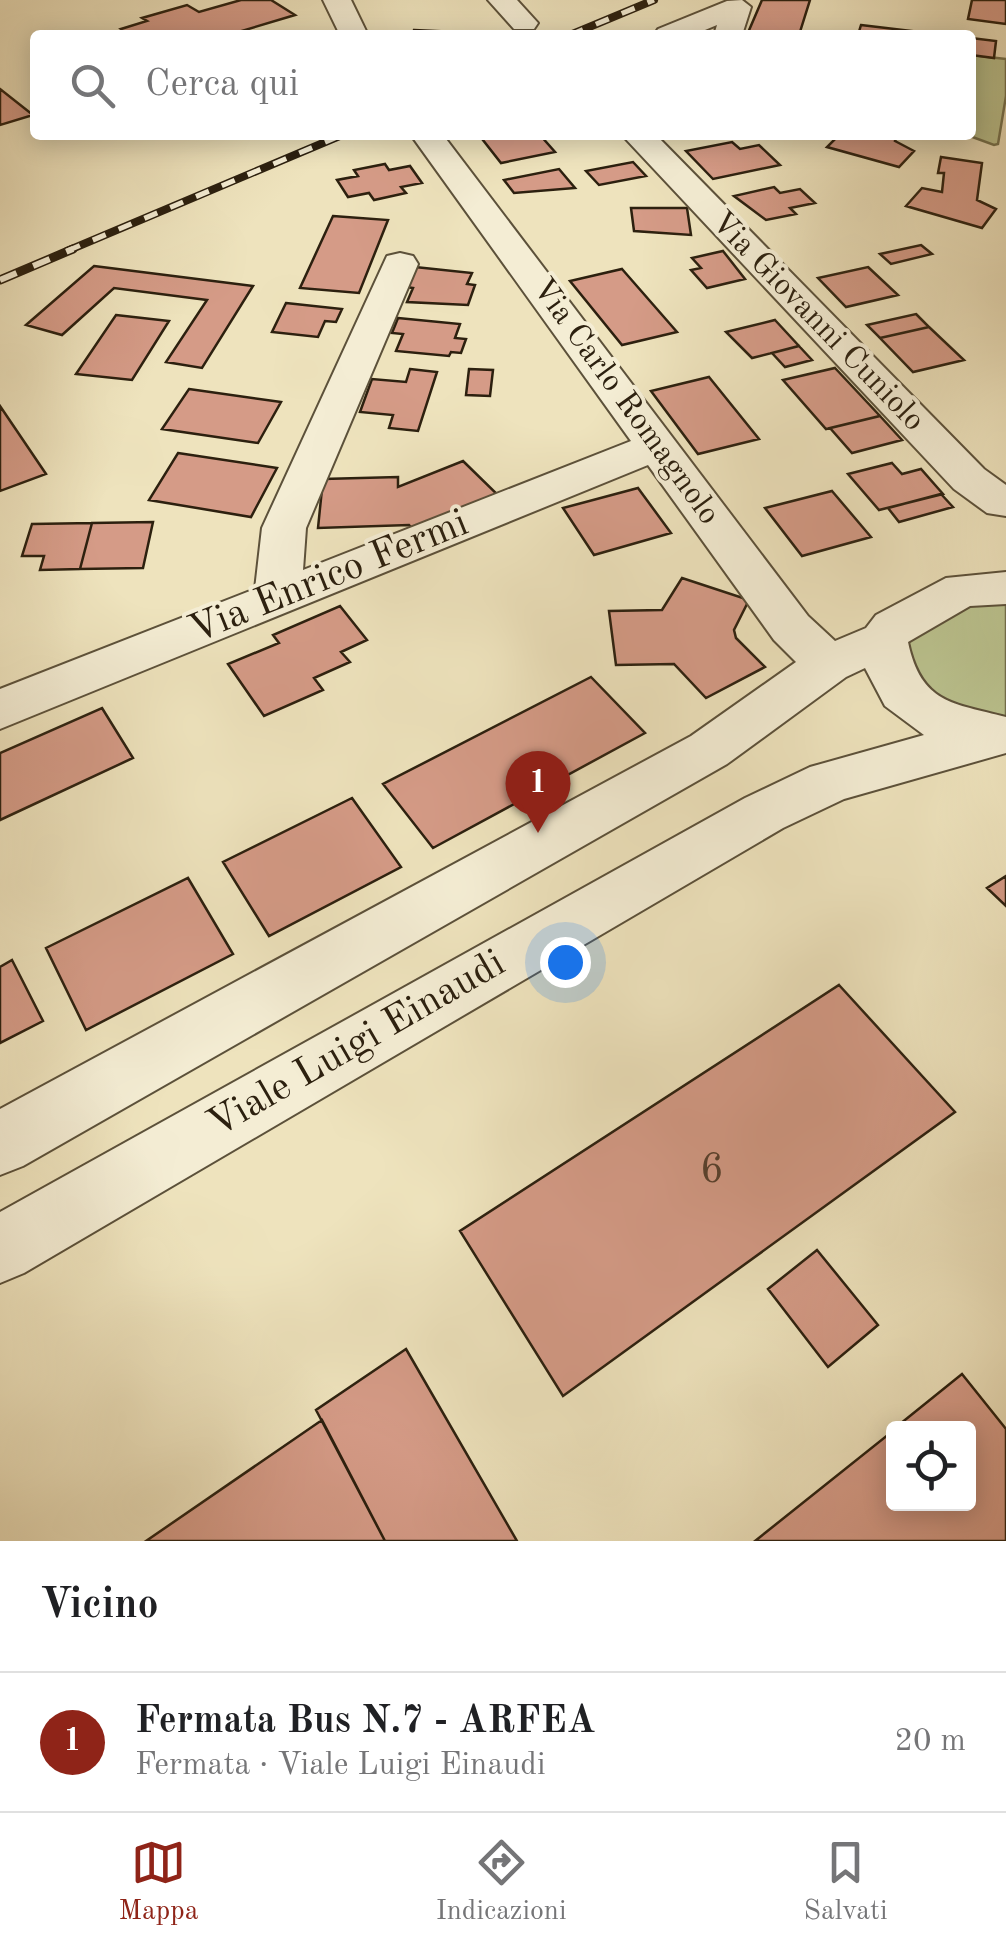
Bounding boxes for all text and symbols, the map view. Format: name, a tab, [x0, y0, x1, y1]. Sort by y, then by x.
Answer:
search box	[30, 30, 976, 140]
icon: search	[65, 58, 120, 113]
text: Cerca qui	[145, 66, 299, 104]
street label: Via Giovanni Cuniolo	[704, 206, 930, 438]
street label: Via Carlo Romagnolo	[525, 273, 725, 531]
street label: Via Enrico Fermi	[184, 504, 474, 652]
pin: 1	[506, 750, 570, 833]
your location	[540, 937, 591, 988]
street label: Viale Luigi Einaudi	[202, 944, 512, 1146]
house number: 6	[700, 1150, 724, 1192]
map controls	[886, 1421, 976, 1511]
button: locate	[886, 1421, 976, 1511]
text: Vicino	[40, 1585, 159, 1627]
text: Fermata Bus N.7 - ARFEA	[135, 1703, 595, 1741]
text: 1	[63, 1726, 82, 1758]
text: 20 m	[895, 1726, 966, 1758]
text: Fermata · Viale Luigi Einaudi	[135, 1750, 546, 1782]
tab: Mappa	[119, 1835, 199, 1930]
tab: Indicazioni	[436, 1835, 567, 1930]
tab: Salvati	[804, 1835, 887, 1930]

